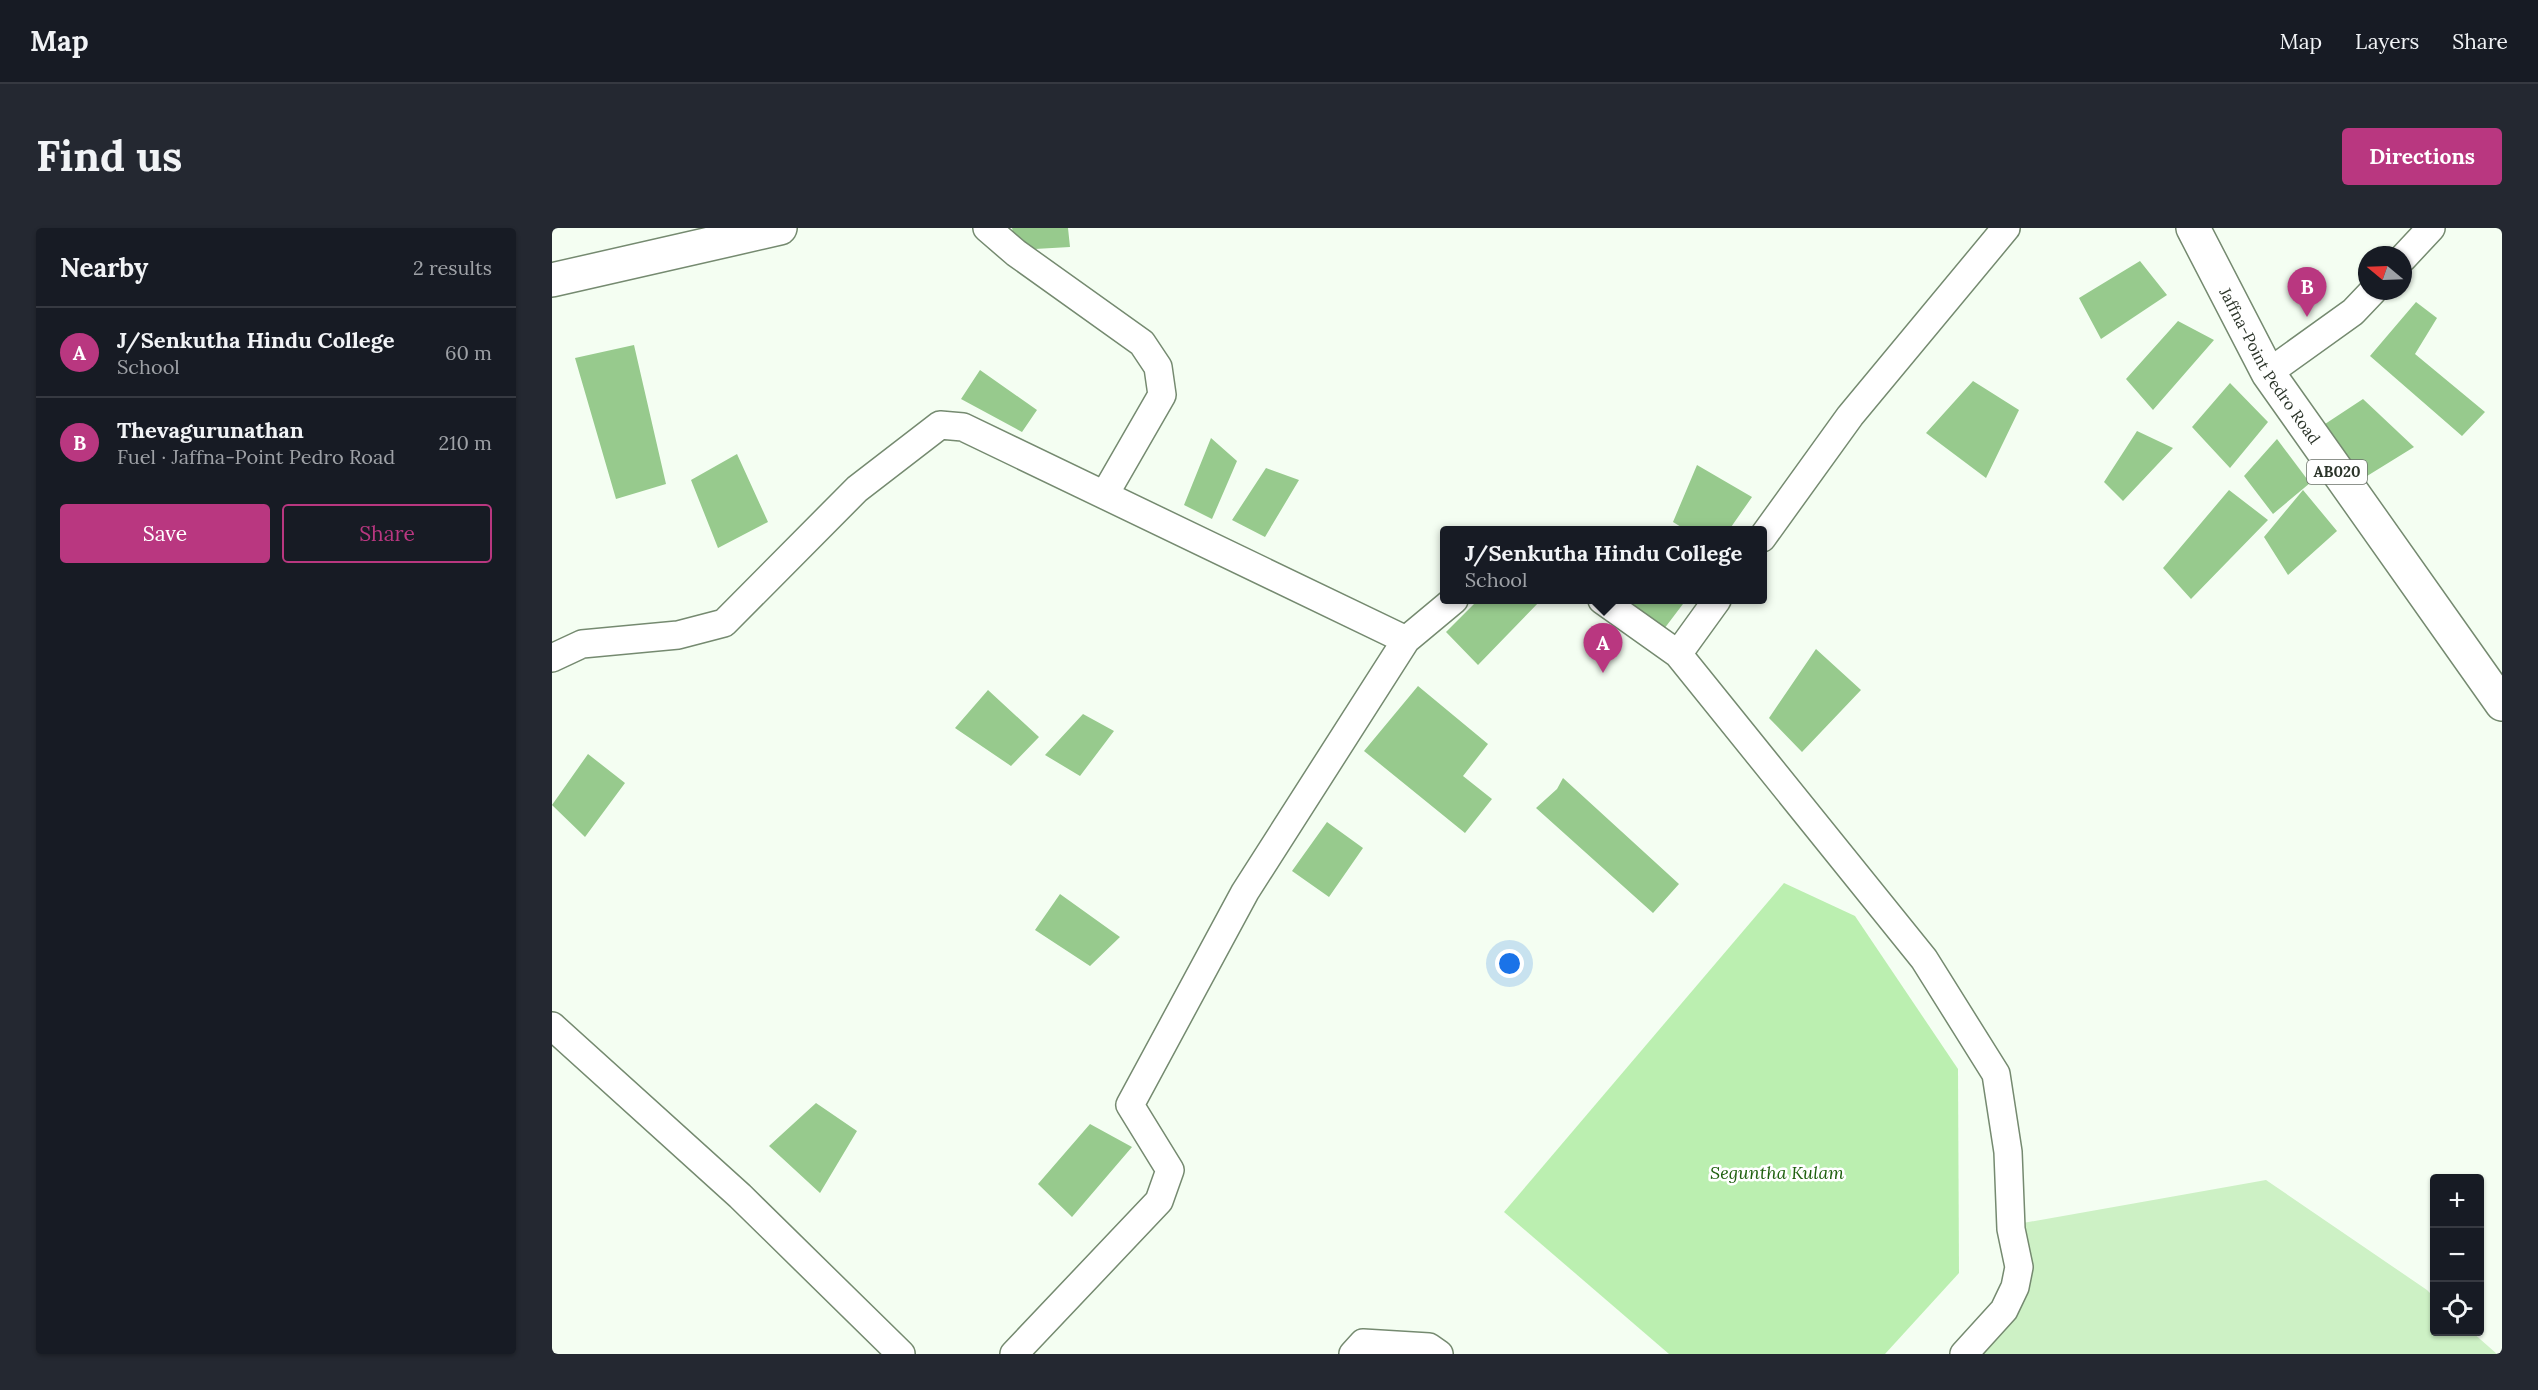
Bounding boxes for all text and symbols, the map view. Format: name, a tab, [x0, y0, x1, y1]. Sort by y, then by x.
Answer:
text: Map	[30, 23, 89, 59]
text: Map	[2279, 28, 2322, 55]
text: Layers	[2355, 28, 2419, 55]
text: Share	[2452, 28, 2508, 55]
button: Directions	[2342, 128, 2502, 185]
text: Find us	[36, 129, 182, 183]
north arrow	[2358, 246, 2412, 300]
text: Nearby	[60, 251, 148, 284]
text: 2 results	[413, 255, 492, 280]
pin: B	[2288, 268, 2326, 317]
street label: Jaffna-Point Pedro Road	[2215, 283, 2325, 448]
text: J/Senkutha Hindu College	[117, 326, 395, 354]
text: A	[73, 340, 86, 365]
text: 60 m	[445, 340, 492, 365]
text: School	[117, 354, 180, 379]
text: Thevagurunathan	[117, 416, 304, 444]
text: B	[73, 430, 86, 455]
text: 210 m	[438, 430, 492, 455]
text: Fuel · Jaffna-Point Pedro Road	[117, 444, 395, 469]
road number: AB020	[2307, 460, 2367, 484]
button: Save	[60, 504, 270, 563]
button: Share	[282, 504, 492, 563]
popup	[1440, 526, 1767, 604]
text: J/Senkutha Hindu College	[1465, 539, 1742, 567]
text: School	[1465, 567, 1528, 592]
pin: A	[1584, 624, 1622, 673]
your location	[1495, 949, 1524, 978]
water label: Seguntha Kulam	[1710, 1161, 1844, 1184]
map controls	[2430, 1174, 2484, 1336]
button: +	[2430, 1174, 2484, 1228]
button: −	[2430, 1228, 2484, 1282]
button: locate	[2430, 1282, 2484, 1336]

